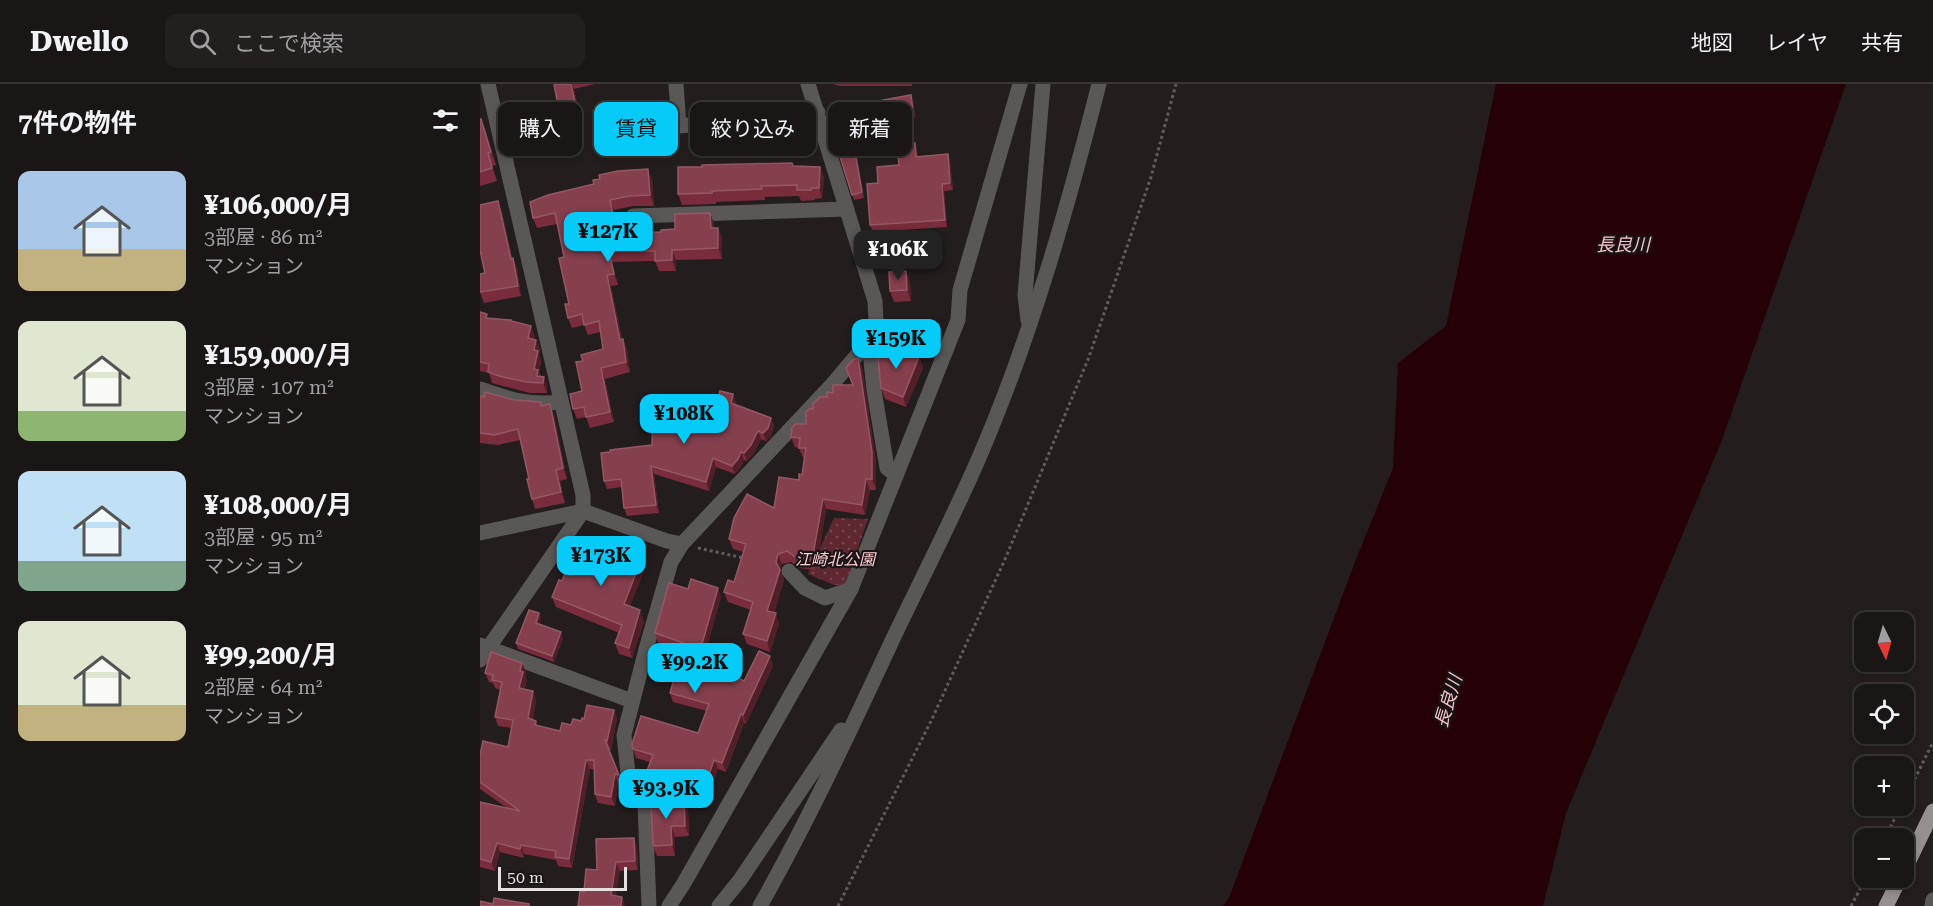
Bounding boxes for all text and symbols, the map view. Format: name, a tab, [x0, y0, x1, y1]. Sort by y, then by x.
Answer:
search box	[165, 14, 585, 68]
text: Dwello	[30, 25, 129, 58]
icon: search	[186, 25, 219, 58]
text: ここで検索	[234, 31, 344, 56]
text: 地図	[1691, 31, 1733, 55]
text: レイヤ	[1766, 31, 1828, 55]
text: 共有	[1861, 31, 1903, 55]
chip: 購入	[498, 102, 582, 156]
chip: 賃貸	[594, 102, 678, 156]
chip: 絞り込み	[690, 102, 816, 156]
chip: 新着	[828, 102, 912, 156]
icon: filters	[429, 104, 462, 137]
text: 7件の物件	[18, 108, 137, 138]
text: ¥106,000/月	[204, 190, 352, 220]
icon: home	[66, 195, 138, 267]
pin: ¥127K	[566, 212, 650, 263]
text: ¥127K	[578, 219, 638, 243]
text: 3部屋 · 86 m²	[204, 225, 323, 249]
pin: ¥106K	[856, 230, 940, 281]
water label: 長良川	[1596, 234, 1652, 255]
text: ¥106K	[868, 237, 928, 261]
text: マンション	[204, 254, 304, 278]
pin: ¥159K	[854, 319, 938, 370]
text: ¥159K	[866, 326, 926, 350]
text: ¥159,000/月	[204, 340, 352, 370]
icon: home	[66, 345, 138, 417]
text: 3部屋 · 107 m²	[204, 375, 334, 399]
pin: ¥108K	[642, 394, 726, 445]
text: ¥108K	[654, 401, 714, 425]
text: マンション	[204, 404, 304, 428]
text: ¥108,000/月	[204, 490, 352, 520]
icon: home	[66, 495, 138, 567]
text: 3部屋 · 95 m²	[204, 525, 323, 549]
pin: ¥173K	[559, 536, 643, 587]
text: ¥173K	[571, 543, 631, 567]
park label: 江崎北公園	[795, 550, 877, 569]
text: マンション	[204, 554, 304, 578]
north arrow	[1854, 612, 1914, 672]
map controls	[1854, 612, 1914, 888]
text: ¥99,200/月	[204, 640, 338, 670]
pin: ¥99.2K	[646, 643, 744, 694]
icon: home	[66, 645, 138, 717]
text: ¥99.2K	[662, 650, 728, 674]
water label: 長良川	[1430, 670, 1467, 730]
text: 2部屋 · 64 m²	[204, 675, 323, 699]
button: locate	[1854, 684, 1914, 744]
text: マンション	[204, 704, 304, 728]
button: +	[1854, 756, 1914, 816]
pin: ¥93.9K	[617, 769, 715, 820]
text: ¥93.9K	[633, 776, 699, 800]
button: −	[1854, 828, 1914, 888]
scale bar	[498, 864, 627, 892]
text: 50 m	[507, 868, 544, 887]

